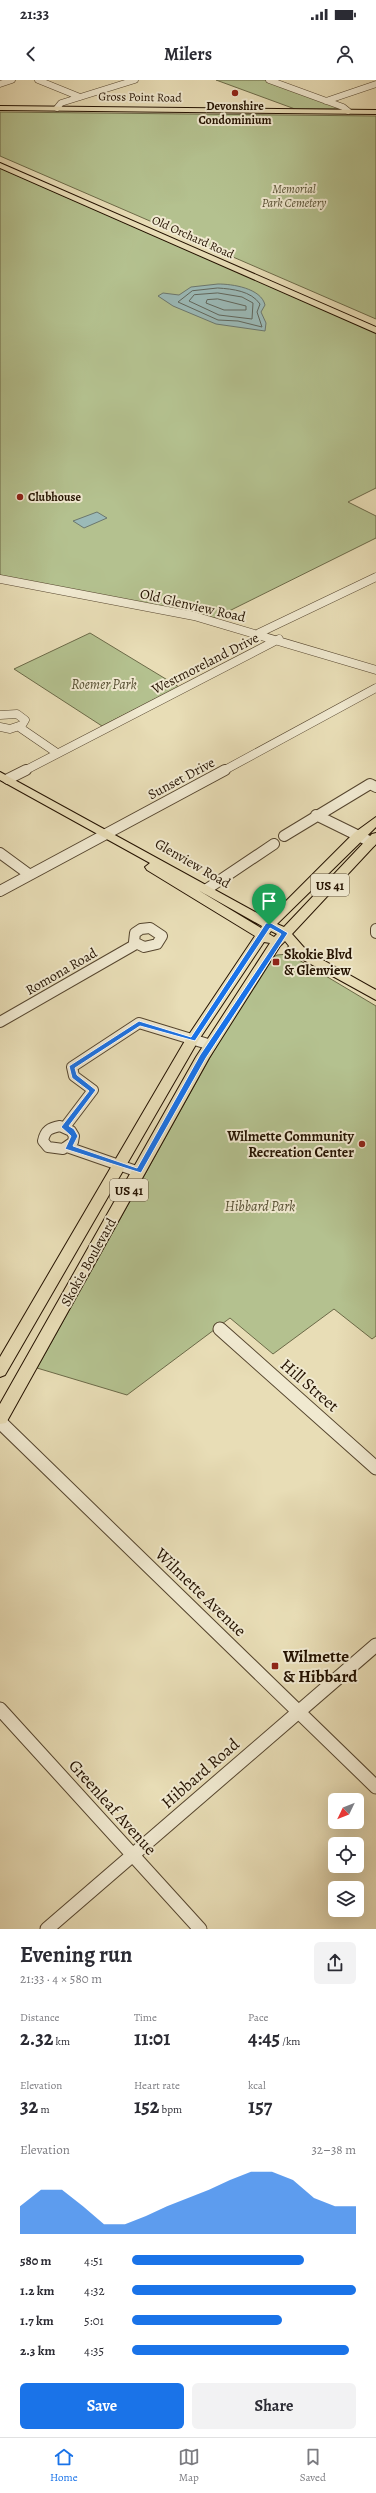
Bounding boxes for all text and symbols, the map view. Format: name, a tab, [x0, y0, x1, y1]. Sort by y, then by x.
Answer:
text: 21:33	[20, 4, 49, 24]
text: Milers	[164, 42, 212, 66]
icon: back	[20, 43, 42, 65]
icon: person	[334, 43, 356, 65]
street label: Gross Point Road	[98, 88, 182, 106]
marker: Devonshire Condominium	[230, 88, 240, 98]
place label: Devonshire Condominium	[198, 98, 272, 128]
park label: Memorial Park Cemetery	[262, 181, 327, 211]
street label: Old Orchard Road	[149, 212, 237, 262]
place label: Clubhouse	[28, 489, 81, 505]
marker: Clubhouse	[15, 492, 25, 502]
street label: Old Glenview Road	[138, 584, 248, 627]
street label: Westmoreland Drive	[147, 628, 262, 699]
park label: Roemer Park	[71, 675, 137, 694]
street label: Sunset Drive	[144, 753, 218, 804]
street label: Glenview Road	[151, 834, 235, 893]
road number: US 41	[311, 874, 349, 896]
pin	[252, 884, 286, 925]
icon: arrive	[258, 890, 280, 912]
street label: Romona Road	[22, 943, 101, 1000]
place label: Skokie Blvd & Glenview	[284, 945, 353, 980]
marker: Skokie Blvd & Glenview	[271, 957, 281, 967]
place label: Wilmette Community Recreation Center	[226, 1127, 354, 1162]
marker: Wilmette Community Recreation Center	[357, 1139, 367, 1149]
road number: US 41	[110, 1179, 148, 1201]
park label: Hibbard Park	[225, 1197, 295, 1216]
street label: Skokie Boulevard	[56, 1214, 121, 1310]
street label: Hill Street	[275, 1353, 344, 1418]
street label: Wilmette Avenue	[149, 1542, 251, 1642]
place label: Wilmette & Hibbard	[282, 1645, 358, 1688]
marker: Wilmette & Hibbard	[270, 1661, 280, 1671]
street label: Hibbard Road	[156, 1732, 245, 1814]
street label: Greenleaf Avenue	[64, 1755, 162, 1860]
north arrow	[328, 1793, 364, 1829]
map controls	[328, 1793, 364, 1917]
button: locate	[328, 1837, 364, 1873]
button: layers	[328, 1881, 364, 1917]
text: Evening run	[20, 1940, 132, 1970]
button: share	[314, 1942, 356, 1984]
text: 21:33 · 4 × 580 m	[20, 1970, 102, 1987]
text: Distance	[20, 2010, 59, 2025]
text: Time	[134, 2010, 157, 2025]
text: Pace	[248, 2010, 268, 2025]
text: 2.32	[20, 2025, 53, 2052]
text: 11:01	[134, 2025, 170, 2052]
text: 4:45	[248, 2025, 280, 2052]
text: km	[53, 2034, 70, 2049]
text: /km	[280, 2034, 301, 2049]
text: Elevation	[20, 2078, 62, 2093]
text: Heart rate	[134, 2078, 180, 2093]
text: kcal	[248, 2078, 266, 2093]
text: 32	[20, 2093, 38, 2120]
text: 152	[134, 2093, 159, 2120]
text: 157	[248, 2093, 272, 2120]
text: m	[38, 2102, 50, 2117]
text: bpm	[159, 2102, 182, 2117]
text: Elevation	[20, 2141, 70, 2158]
text: 32–38 m	[311, 2141, 356, 2158]
text: 580 m	[20, 2252, 52, 2269]
text: 4:51	[84, 2252, 103, 2269]
text: 1.2 km	[20, 2282, 54, 2299]
text: 4:32	[84, 2282, 105, 2299]
text: 1.7 km	[20, 2312, 54, 2329]
text: 5:01	[84, 2312, 104, 2329]
text: 2.3 km	[20, 2342, 55, 2359]
text: 4:35	[84, 2342, 104, 2359]
button: Save	[20, 2383, 184, 2429]
button: Share	[192, 2383, 356, 2429]
tab: Home	[50, 2446, 78, 2485]
tab: Map	[178, 2446, 200, 2485]
tab: Saved	[300, 2446, 326, 2485]

